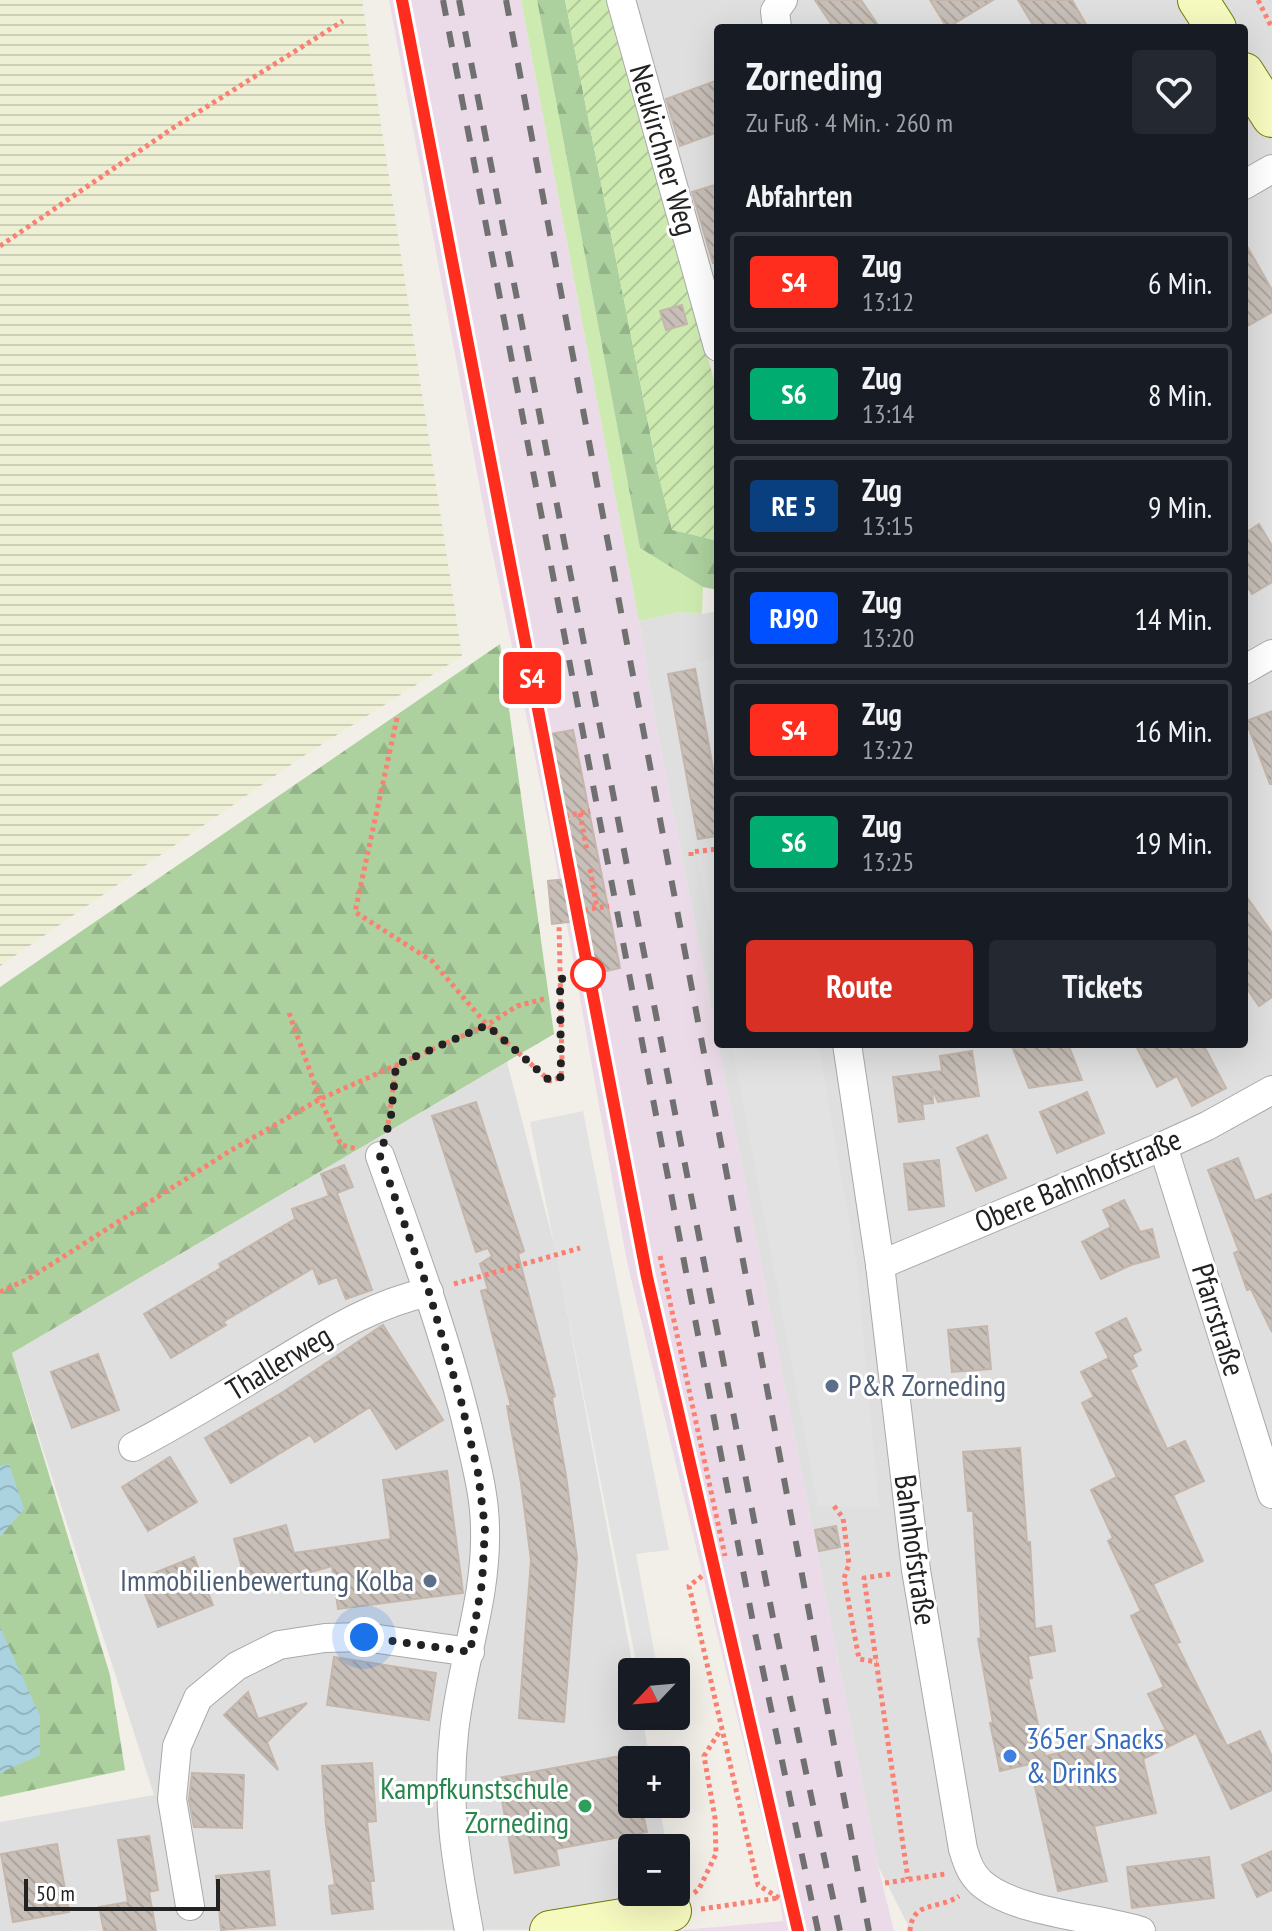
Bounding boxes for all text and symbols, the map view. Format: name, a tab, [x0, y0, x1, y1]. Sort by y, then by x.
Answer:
button: heart	[1132, 50, 1216, 134]
text: Zorneding	[746, 51, 883, 100]
street label: Neukirchner Weg	[621, 60, 707, 239]
text: Zu Fuß · 4 Min. · 260 m	[746, 106, 953, 139]
text: Abfahrten	[746, 176, 852, 215]
text: Zug	[862, 246, 902, 285]
text: S4	[781, 263, 807, 300]
text: 6 Min.	[1148, 263, 1212, 302]
text: 13:12	[862, 285, 914, 318]
text: Zug	[862, 358, 902, 397]
text: S6	[781, 375, 807, 412]
text: 8 Min.	[1148, 375, 1212, 414]
text: 13:14	[862, 397, 914, 430]
text: Zug	[862, 470, 902, 509]
text: RE 5	[771, 487, 817, 524]
text: 9 Min.	[1148, 487, 1212, 526]
text: 13:15	[862, 509, 914, 542]
text: Zug	[862, 582, 902, 621]
text: RJ90	[770, 599, 818, 636]
text: 14 Min.	[1135, 599, 1212, 638]
text: 13:20	[862, 621, 914, 654]
line badge: S4	[496, 652, 568, 704]
text: S4	[519, 659, 545, 696]
text: Zug	[862, 694, 902, 733]
text: S4	[781, 711, 807, 748]
text: 16 Min.	[1135, 711, 1212, 750]
text: 13:22	[862, 733, 914, 766]
text: Zug	[862, 806, 902, 845]
text: S6	[781, 823, 807, 860]
text: 19 Min.	[1135, 823, 1212, 862]
text: 13:25	[862, 845, 914, 878]
button: Route	[746, 940, 973, 1032]
button: Tickets	[989, 940, 1216, 1032]
unlabelled marker	[571, 957, 605, 991]
street label: Obere Bahnhofstraße	[968, 1119, 1187, 1241]
street label: Pfarrstraße	[1184, 1259, 1255, 1380]
street label: Thallerweg	[219, 1315, 338, 1408]
place label: P&R Zorneding	[848, 1365, 1006, 1404]
marker: P&R Zorneding	[823, 1377, 841, 1395]
street label: Bahnhofstraße	[887, 1472, 946, 1628]
place label: Immobilienbewertung Kolba	[120, 1560, 414, 1599]
marker: Immobilienbewertung Kolba	[421, 1572, 439, 1590]
your location	[344, 1617, 384, 1657]
north arrow	[618, 1658, 690, 1730]
map controls	[618, 1658, 690, 1906]
place label: 365er Snacks & Drinks	[1026, 1718, 1164, 1791]
button: +	[618, 1746, 690, 1818]
marker: 365er Snacks & Drinks	[1001, 1747, 1019, 1765]
place label: Kampfkunstschule Zorneding	[380, 1768, 569, 1841]
marker: Kampfkunstschule Zorneding	[576, 1797, 594, 1815]
button: −	[618, 1834, 690, 1906]
scale bar	[24, 1875, 220, 1911]
text: 50 m	[36, 1879, 75, 1907]

